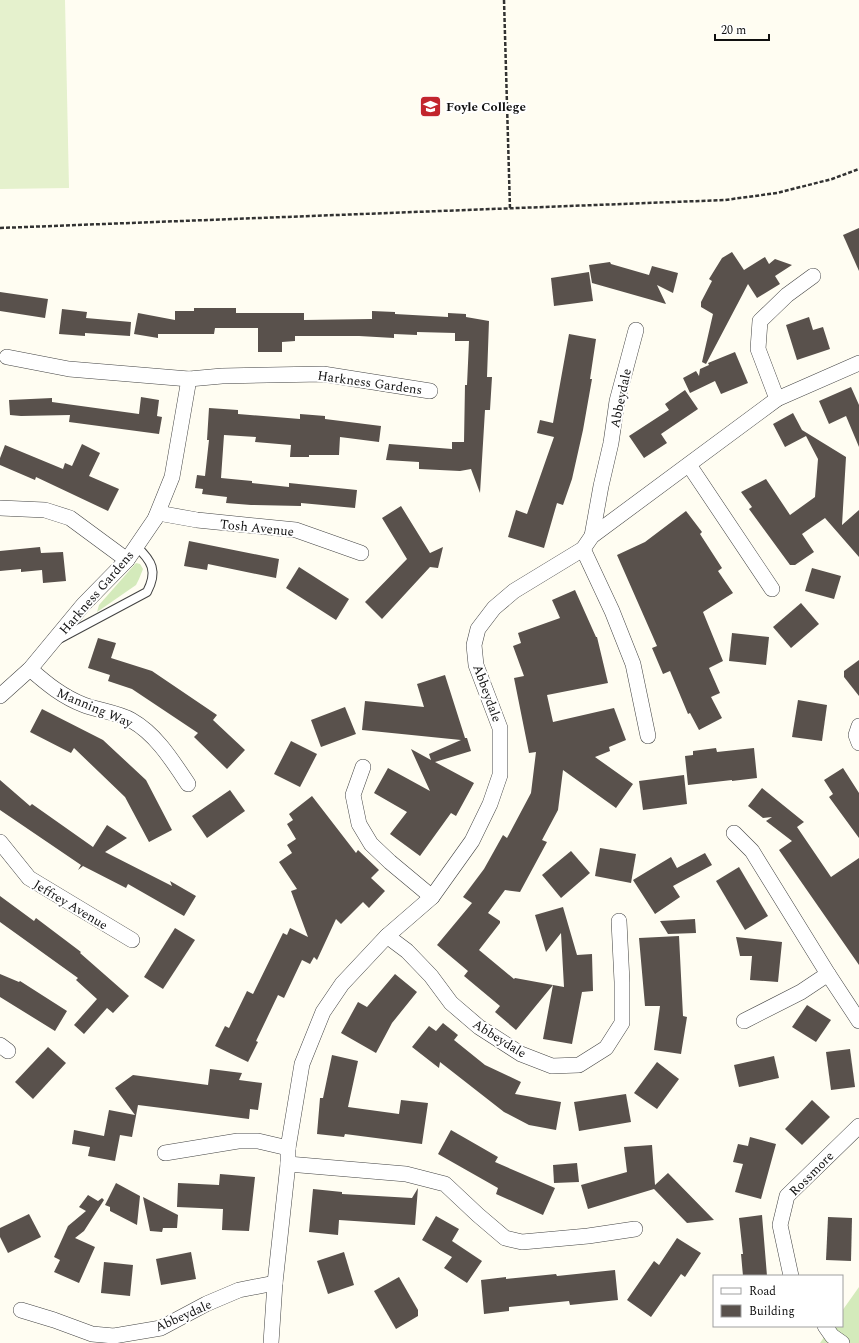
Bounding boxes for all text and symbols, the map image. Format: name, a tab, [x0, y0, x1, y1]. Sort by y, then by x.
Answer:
scale bar	[715, 16, 769, 42]
text: 20 m	[721, 21, 746, 40]
school or university icon: Foyle College	[417, 93, 443, 119]
place label: Foyle College	[446, 97, 526, 117]
street label: Harkness Gardens	[316, 366, 424, 400]
street label: Abbeydale	[605, 367, 637, 430]
street label: Tosh Avenue	[219, 514, 295, 542]
street label: Harkness Gardens	[55, 546, 139, 639]
street label: Abbeydale	[467, 662, 507, 725]
street label: Manning Way	[53, 683, 136, 733]
street label: Jeffrey Avenue	[29, 875, 112, 935]
street label: Abbeydale	[469, 1014, 530, 1063]
street label: Rossmore	[785, 1147, 839, 1201]
legend	[713, 1275, 843, 1327]
text: Road	[749, 1282, 776, 1301]
street label: Abbeydale	[152, 1295, 215, 1337]
text: Building	[749, 1302, 795, 1321]

